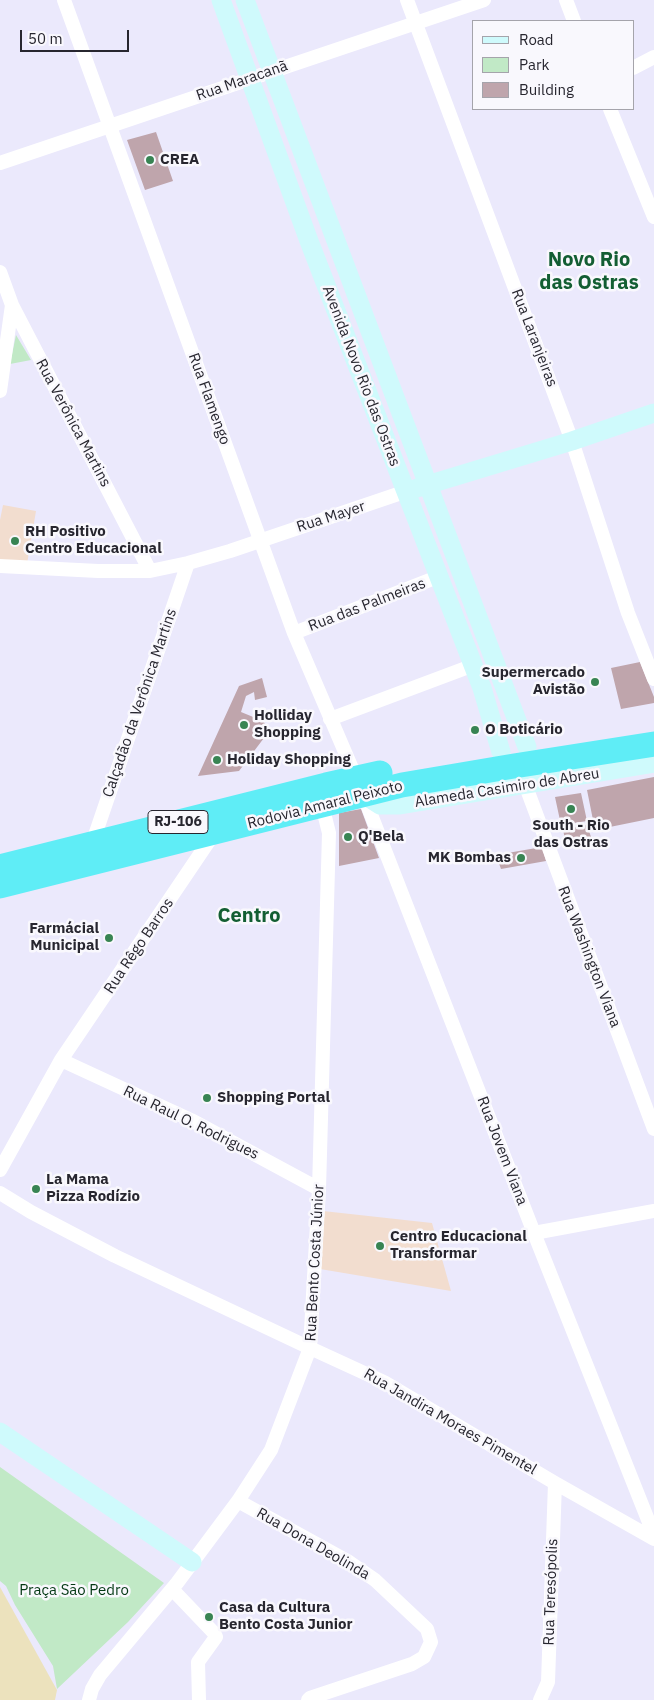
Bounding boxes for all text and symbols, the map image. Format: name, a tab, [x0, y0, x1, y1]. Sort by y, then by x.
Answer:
scale bar	[22, 20, 131, 52]
legend	[472, 20, 634, 110]
text: 50 m	[28, 29, 63, 48]
text: Road	[519, 30, 554, 49]
text: Park	[519, 55, 549, 74]
street label: Rua Maracanã	[194, 57, 290, 105]
text: Building	[519, 80, 574, 99]
place label: CREA	[160, 151, 199, 169]
marker: CREA	[144, 154, 156, 166]
district label: Novo Rio das Ostras	[539, 248, 639, 295]
street label: Avenida Novo Rio das Ostras	[318, 283, 404, 469]
street label: Rua Laranjeiras	[507, 286, 561, 390]
street label: Rua Flamengo	[184, 351, 234, 447]
street label: Rua Verônica Martins	[32, 356, 114, 490]
street label: Rua Mayer	[294, 497, 368, 537]
place label: RH Positivo Centro Educacional	[25, 523, 162, 558]
marker: RH Positivo Centro Educacional	[9, 535, 21, 547]
street label: Rua das Palmeiras	[306, 574, 428, 636]
street label: Calçadão da Verônica Martins	[99, 606, 181, 800]
place label: Supermercado Avistão	[481, 664, 585, 699]
marker: Supermercado Avistão	[589, 676, 601, 688]
place label: Holliday Shopping	[254, 707, 321, 742]
marker: Holliday Shopping	[238, 719, 250, 731]
place label: O Boticário	[485, 721, 563, 739]
marker: O Boticário	[469, 724, 481, 736]
place label: Holiday Shopping	[227, 751, 351, 769]
marker: Holiday Shopping	[211, 754, 223, 766]
street label: Alameda Casimiro de Abreu	[413, 764, 601, 812]
street label: Rodovia Amaral Peixoto	[245, 777, 405, 833]
marker: South - Rio das Ostras	[565, 803, 577, 815]
road number: RJ-106	[148, 810, 208, 834]
place label: South - Rio das Ostras	[532, 817, 610, 852]
place label: Q'Bela	[358, 828, 404, 846]
marker: Q'Bela	[342, 831, 354, 843]
place label: MK Bombas	[428, 849, 511, 867]
marker: MK Bombas	[515, 852, 527, 864]
street label: Rua Washington Viana	[554, 884, 624, 1030]
street label: Rua Rêgo Barros	[100, 895, 178, 997]
district label: Centro	[217, 904, 281, 928]
place label: Farmácial Municipal	[29, 920, 99, 955]
marker: Farmácial Municipal	[103, 932, 115, 944]
street label: Rua Raul O. Rodrigues	[120, 1082, 262, 1164]
place label: Shopping Portal	[217, 1089, 330, 1107]
marker: Shopping Portal	[201, 1092, 213, 1104]
street label: Rua Jovem Viana	[473, 1094, 531, 1208]
place label: La Mama Pizza Rodízio	[46, 1171, 140, 1206]
marker: La Mama Pizza Rodízio	[30, 1183, 42, 1195]
street label: Rua Bento Costa Júnior	[302, 1184, 328, 1342]
place label: Centro Educacional Transformar	[390, 1228, 527, 1263]
marker: Centro Educacional Transformar	[374, 1240, 386, 1252]
street label: Rua Jandira Moraes Pimentel	[360, 1365, 540, 1479]
street label: Rua Dona Deolinda	[253, 1504, 373, 1584]
street label: Rua Teresópolis	[540, 1538, 562, 1646]
park label: Praça São Pedro	[19, 1582, 129, 1600]
place label: Casa da Cultura Bento Costa Junior	[219, 1599, 353, 1634]
marker: Casa da Cultura Bento Costa Junior	[203, 1611, 215, 1623]

